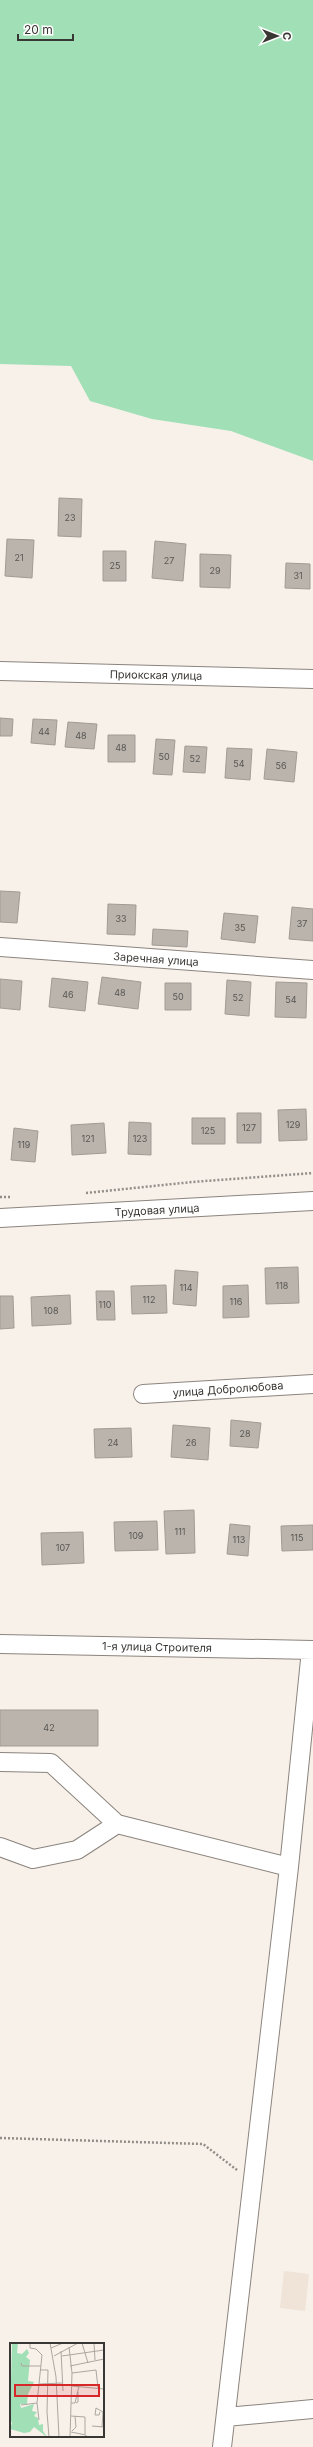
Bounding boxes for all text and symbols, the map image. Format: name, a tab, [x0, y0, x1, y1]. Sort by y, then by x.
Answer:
scale bar	[18, 16, 73, 42]
north arrow	[257, 16, 297, 56]
text: 20 m	[24, 22, 53, 37]
text: С	[280, 32, 294, 40]
house number: 23	[64, 512, 76, 523]
house number: 21	[14, 552, 24, 563]
house number: 27	[164, 555, 174, 566]
house number: 25	[110, 560, 120, 571]
house number: 29	[209, 565, 221, 576]
house number: 31	[293, 570, 303, 581]
street label: Приокская улица	[110, 667, 202, 683]
house number: 44	[38, 726, 50, 737]
house number: 48	[75, 730, 87, 741]
house number: 48	[115, 742, 127, 753]
house number: 50	[158, 751, 170, 762]
house number: 52	[190, 753, 200, 764]
house number: 54	[233, 758, 245, 769]
house number: 56	[275, 760, 287, 771]
house number: 33	[115, 913, 127, 924]
house number: 37	[297, 918, 307, 929]
house number: 35	[234, 922, 246, 933]
street label: Заречная улица	[113, 949, 199, 969]
house number: 48	[114, 987, 126, 998]
house number: 46	[62, 989, 74, 1000]
house number: 50	[172, 991, 184, 1002]
house number: 52	[233, 992, 243, 1003]
house number: 54	[285, 994, 297, 1005]
house number: 129	[286, 1119, 301, 1130]
house number: 127	[242, 1122, 256, 1133]
house number: 125	[201, 1125, 215, 1136]
house number: 121	[82, 1133, 94, 1144]
house number: 123	[133, 1133, 148, 1144]
house number: 119	[18, 1139, 31, 1150]
street label: Трудовая улица	[114, 1201, 200, 1219]
house number: 118	[276, 1280, 289, 1291]
house number: 114	[179, 1282, 193, 1293]
house number: 112	[143, 1294, 155, 1305]
house number: 116	[230, 1296, 243, 1307]
house number: 110	[99, 1299, 112, 1310]
house number: 108	[44, 1305, 59, 1316]
street label: улица Добролюбова	[172, 1378, 284, 1400]
house number: 28	[239, 1428, 251, 1439]
house number: 24	[107, 1437, 119, 1448]
house number: 26	[185, 1437, 197, 1448]
house number: 111	[175, 1526, 185, 1537]
house number: 109	[129, 1530, 144, 1541]
house number: 115	[291, 1532, 303, 1543]
house number: 113	[233, 1534, 246, 1545]
house number: 107	[56, 1542, 70, 1553]
street label: 1-я улица Строителя	[102, 1639, 212, 1655]
house number: 42	[43, 1722, 55, 1733]
inset map	[10, 2343, 104, 2437]

